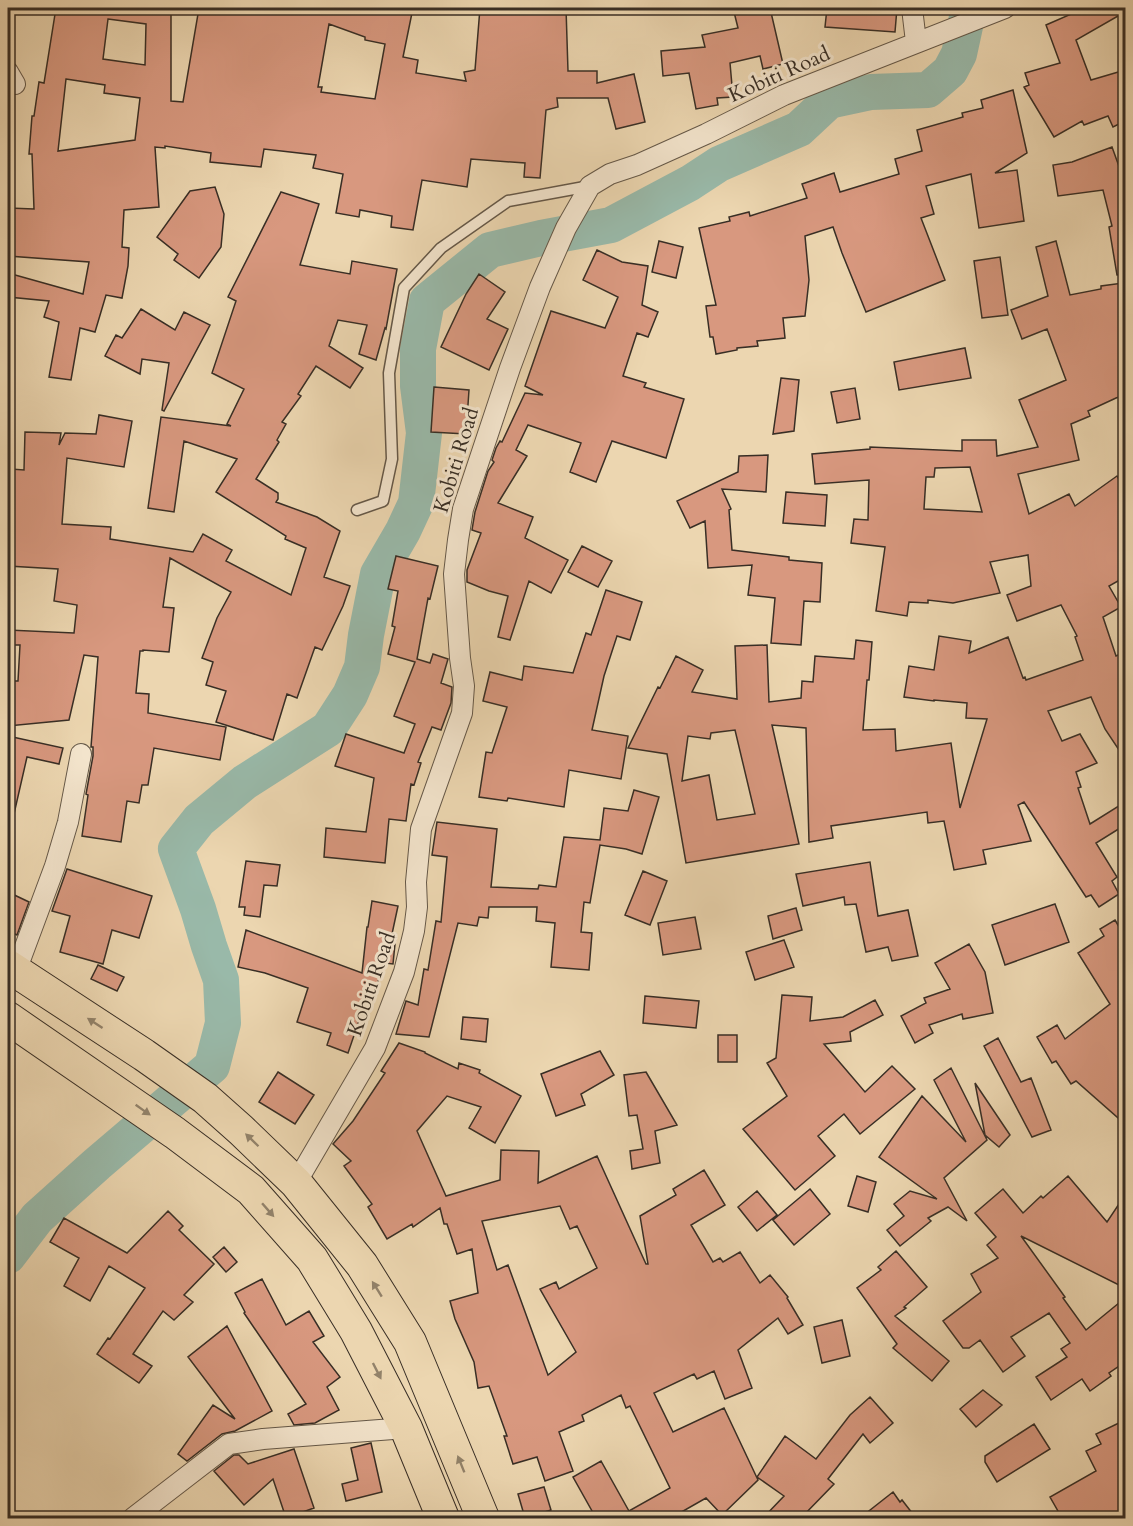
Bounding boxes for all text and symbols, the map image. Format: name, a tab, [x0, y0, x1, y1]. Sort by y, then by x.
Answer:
street label: Kobiti Road	[724, 39, 835, 110]
street label: Kobiti Road	[427, 404, 486, 516]
street label: Kobiti Road	[340, 928, 403, 1040]
one-way arrow	[87, 1017, 103, 1028]
one-way arrow	[135, 1104, 151, 1116]
one-way arrow	[245, 1134, 260, 1147]
one-way arrow	[261, 1202, 274, 1217]
one-way arrow	[371, 1281, 382, 1297]
one-way arrow	[371, 1362, 381, 1380]
one-way arrow	[456, 1455, 466, 1473]

